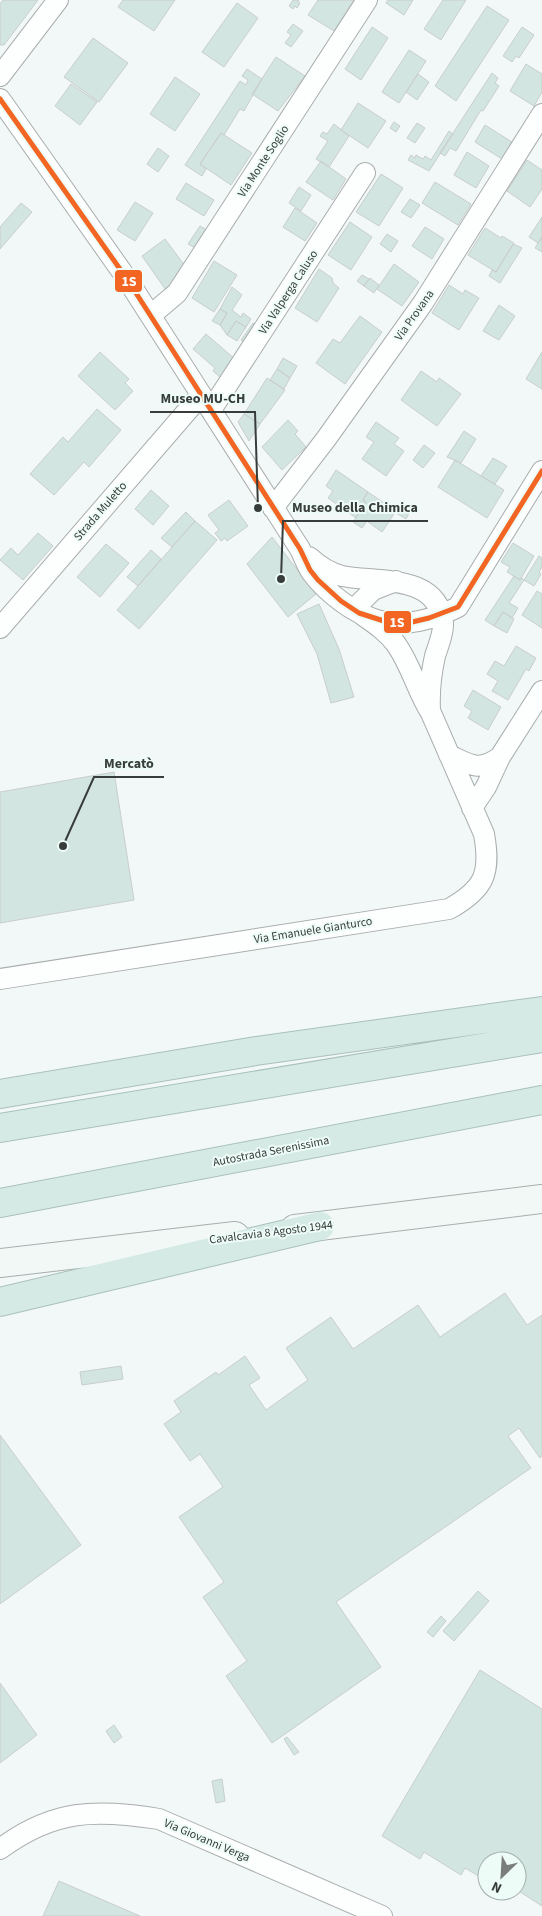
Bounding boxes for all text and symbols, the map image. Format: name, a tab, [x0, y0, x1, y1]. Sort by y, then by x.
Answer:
street label: Via Monte Soglio	[234, 122, 293, 201]
street label: Via Valperga Caluso	[255, 247, 322, 338]
line badge: 1S	[114, 269, 143, 293]
text: 1S	[121, 272, 137, 292]
street label: Via Provana	[391, 286, 438, 344]
callout: Museo MU-CH	[150, 383, 255, 412]
text: Museo MU-CH	[161, 389, 245, 409]
street label: Strada Muletto	[70, 478, 131, 545]
callout: Museo della Chimica	[283, 492, 428, 521]
text: Museo della Chimica	[292, 498, 418, 518]
line badge: 1S	[383, 610, 412, 634]
text: 1S	[389, 613, 405, 633]
callout: Mercatò	[94, 748, 164, 777]
text: Mercatò	[104, 754, 154, 774]
street label: Via Emanuele Gianturco	[253, 913, 374, 948]
street label: Autostrada Serenissima	[212, 1132, 331, 1171]
street label: Cavalcavia 8 Agosto 1944	[208, 1216, 334, 1249]
street label: Via Giovanni Verga	[161, 1815, 253, 1866]
north arrow	[477, 1851, 527, 1901]
text: N	[488, 1876, 505, 1898]

